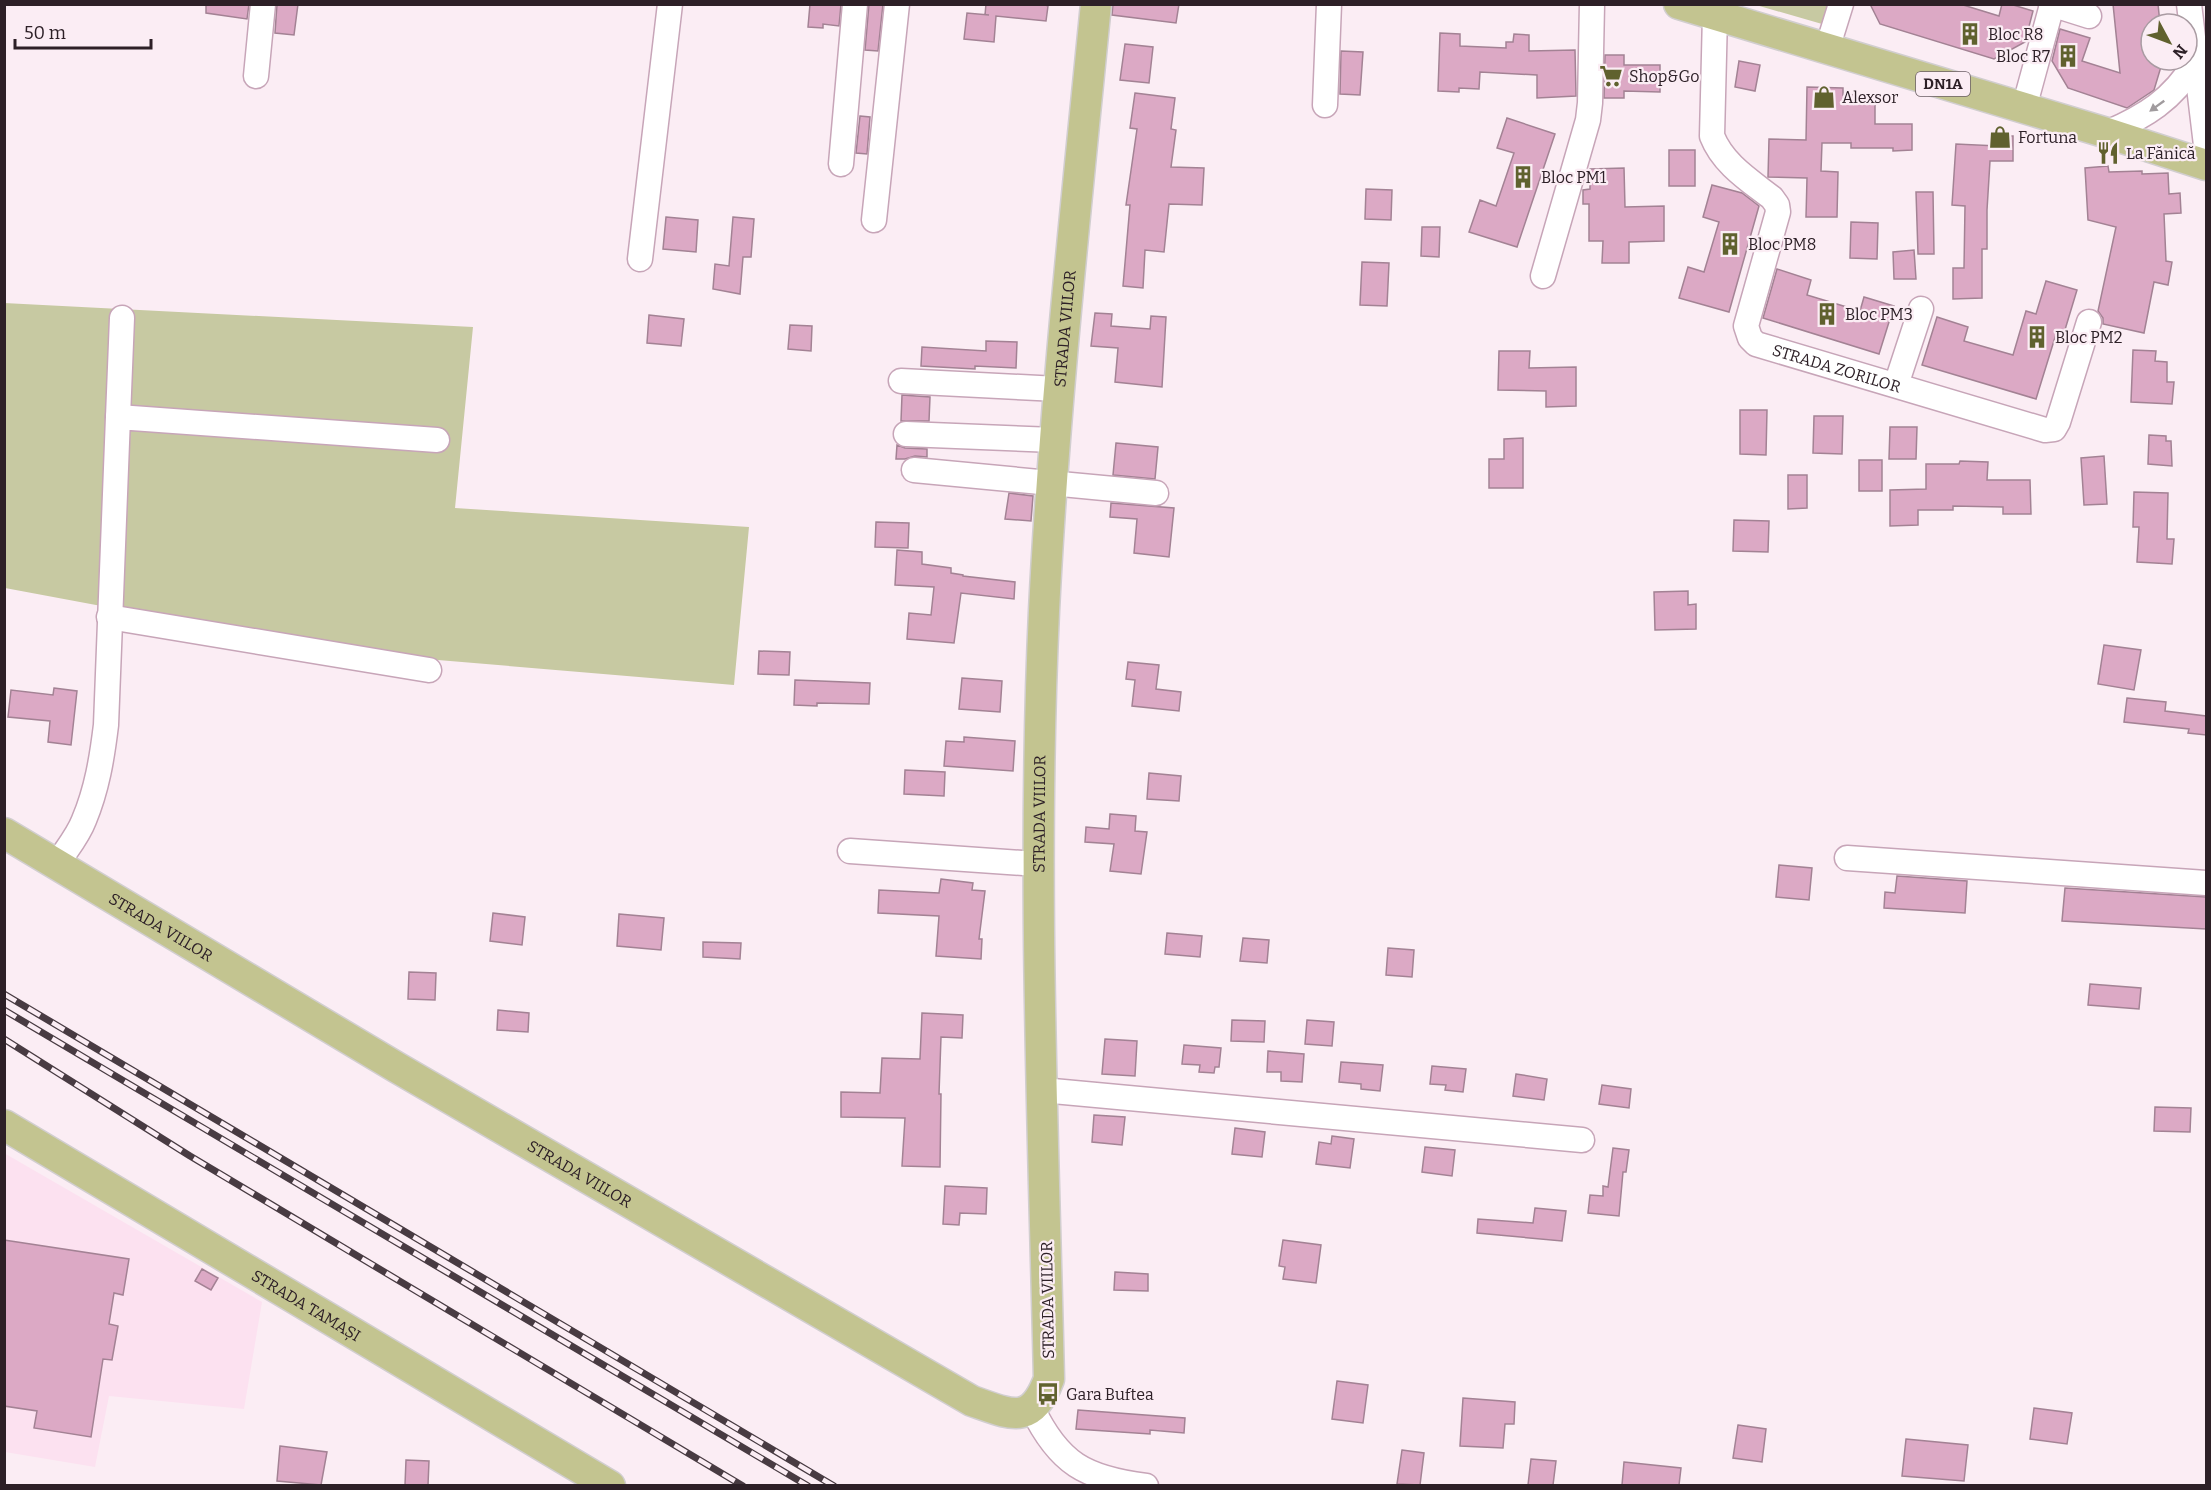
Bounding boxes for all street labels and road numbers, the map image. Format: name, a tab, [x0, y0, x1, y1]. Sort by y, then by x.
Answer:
road number: DN1A	[1916, 72, 1970, 96]
street label: STRADA VIILOR	[1050, 269, 1080, 388]
street label: STRADA ZORILOR	[1770, 340, 1904, 397]
street label: STRADA VIILOR	[1030, 754, 1049, 873]
street label: STRADA VIILOR	[106, 889, 217, 966]
street label: STRADA VIILOR	[524, 1136, 636, 1212]
street label: STRADA VIILOR	[1037, 1241, 1058, 1359]
street label: STRADA TAMAȘI	[248, 1266, 364, 1345]

